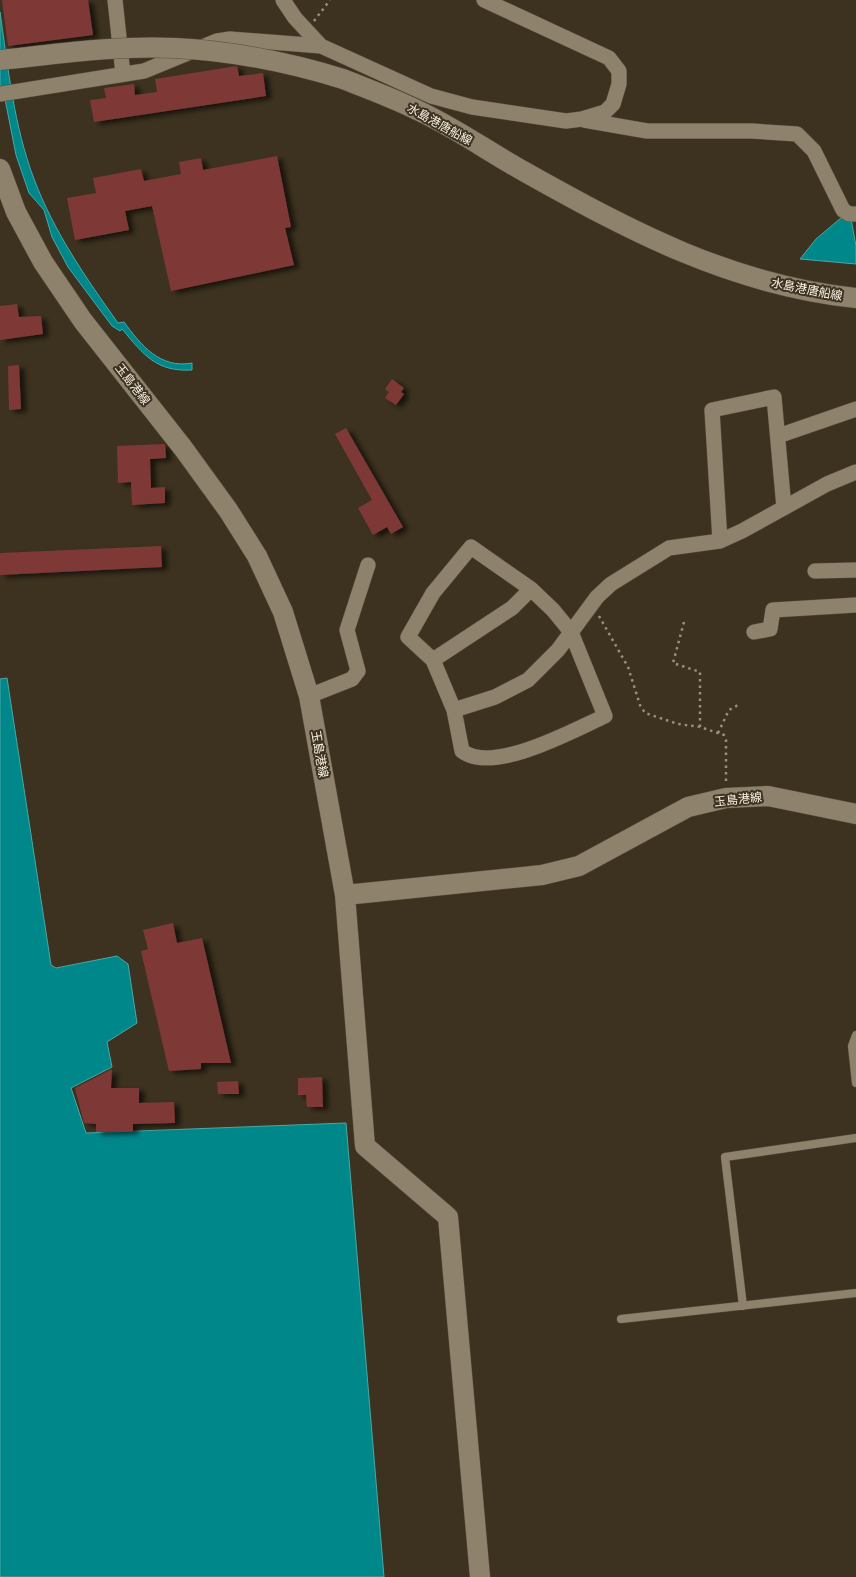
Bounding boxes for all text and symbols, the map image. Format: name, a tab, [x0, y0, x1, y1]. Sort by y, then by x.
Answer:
street label: 水島港唐船線	[404, 99, 476, 149]
street label: 水島港唐船線	[770, 274, 844, 304]
street label: 玉島港線	[112, 360, 154, 408]
street label: 玉島港線	[307, 729, 333, 779]
street label: 玉島港線	[713, 788, 763, 810]

